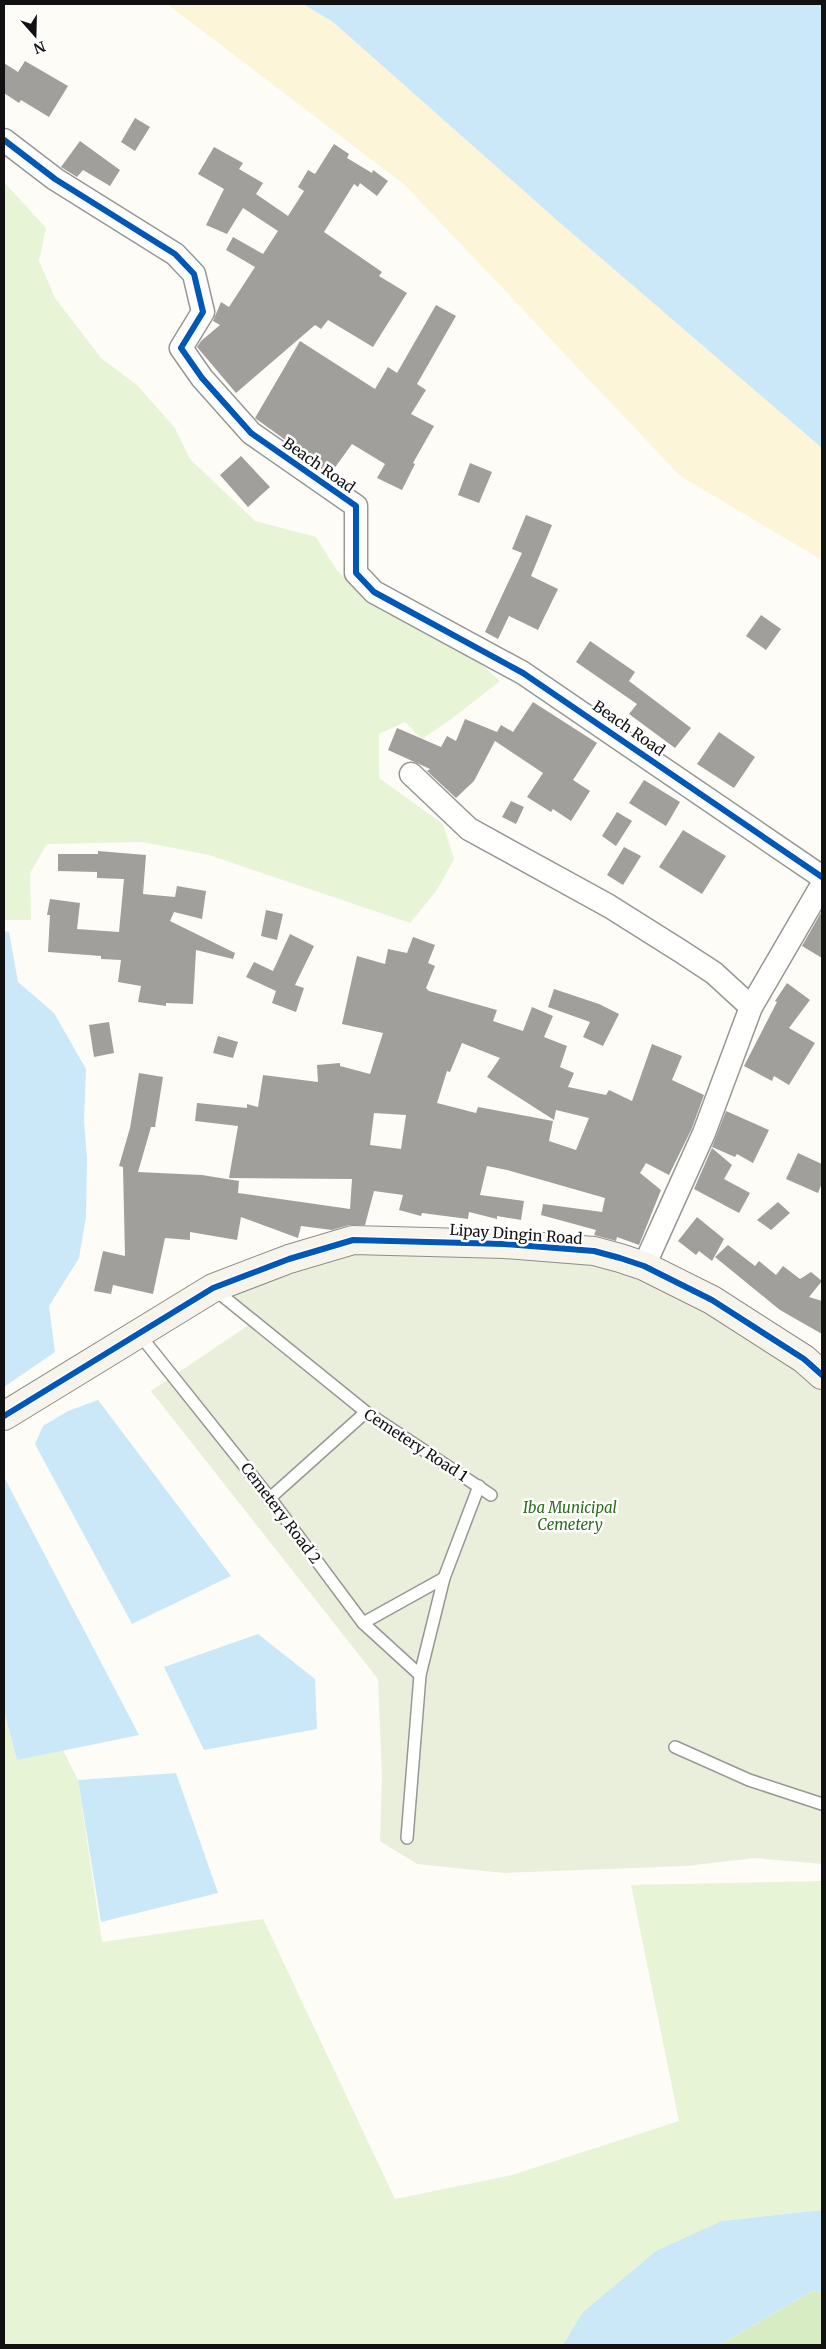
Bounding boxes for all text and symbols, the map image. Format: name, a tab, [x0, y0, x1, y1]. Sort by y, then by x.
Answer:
north arrow	[10, 10, 60, 60]
text: N	[31, 37, 48, 58]
street label: Beach Road	[279, 433, 359, 497]
street label: Beach Road	[589, 696, 669, 760]
street label: Lipay Dingin Road	[449, 1220, 583, 1248]
street label: Cemetery Road 1	[361, 1404, 471, 1486]
street label: Cemetery Road 2	[237, 1459, 325, 1567]
park label: Iba Municipal Cemetery	[523, 1498, 617, 1534]

